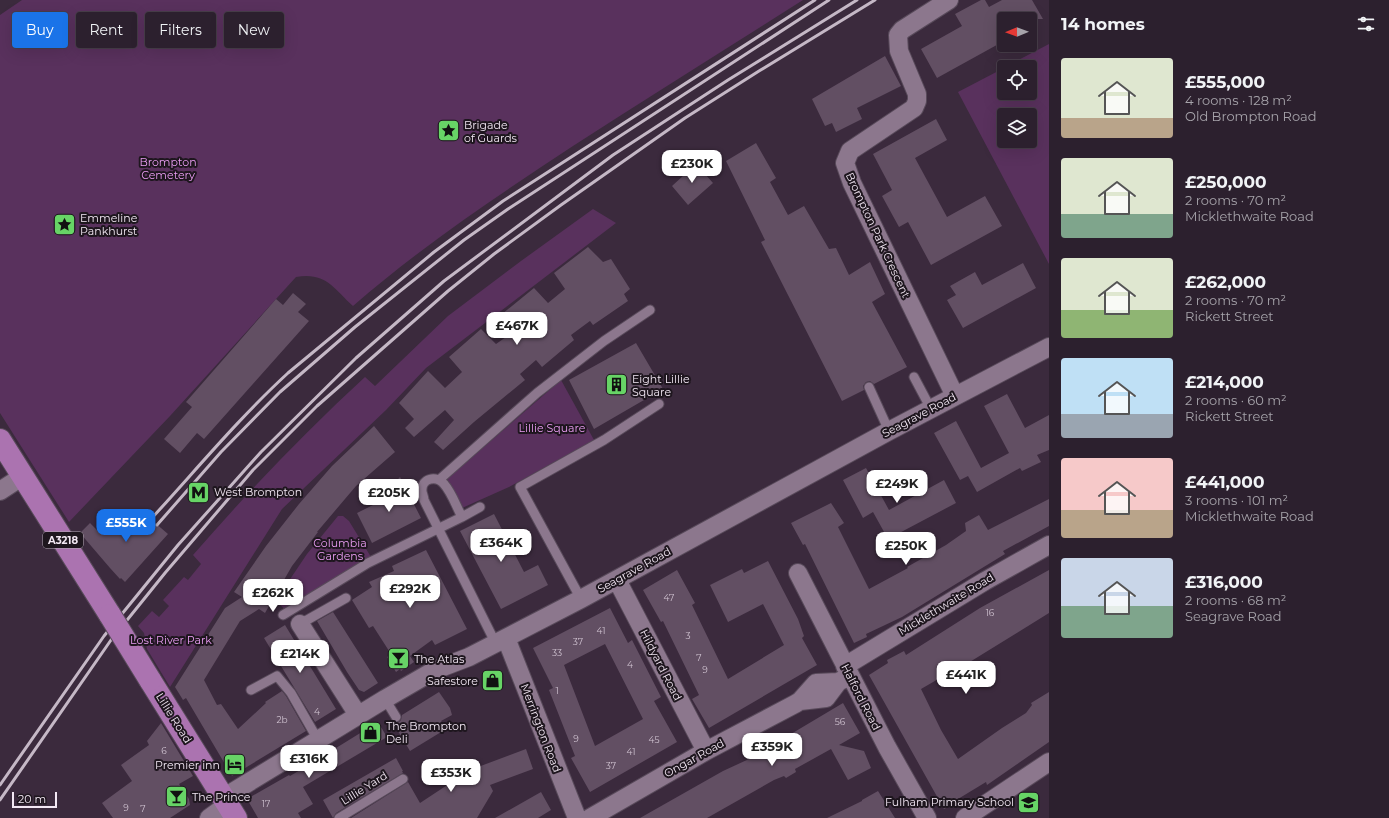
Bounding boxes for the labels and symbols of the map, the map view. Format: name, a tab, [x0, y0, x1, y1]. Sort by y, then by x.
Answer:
north arrow	[997, 12, 1037, 52]
place icon: Brigade of Guards	[435, 118, 461, 144]
place label: Brigade of Guards	[464, 118, 518, 145]
pin: £230K	[664, 150, 720, 184]
park label: Brompton Cemetery	[139, 155, 197, 182]
street label: Brompton Park Crescent	[843, 170, 913, 300]
place icon: Emmeline Pankhurst	[51, 211, 77, 237]
place label: Emmeline Pankhurst	[80, 211, 138, 238]
pin: £467K	[489, 312, 545, 346]
building icon: Eight Lillie Square	[603, 372, 629, 398]
place label: Eight Lillie Square	[632, 372, 690, 399]
street label: Seagrave Road	[880, 390, 958, 440]
park label: Lillie Square	[519, 421, 586, 435]
pin: £249K	[869, 470, 925, 504]
metro station icon: West Brompton	[186, 479, 212, 505]
pin: £205K	[361, 479, 417, 513]
place label: West Brompton	[214, 485, 302, 499]
pin: £555K	[98, 509, 154, 543]
pin: £364K	[473, 529, 529, 563]
road number: A3218	[43, 532, 83, 548]
pin: £250K	[878, 532, 934, 566]
park label: Columbia Gardens	[313, 536, 367, 563]
street label: Seagrave Road	[595, 544, 673, 596]
street label: Micklethwaite Road	[896, 570, 996, 638]
pin: £292K	[382, 575, 438, 609]
pin: £262K	[245, 579, 301, 613]
house number: 47	[664, 592, 674, 603]
house number: 16	[986, 607, 995, 618]
house number: 41	[597, 625, 605, 636]
street label: Hildyard Road	[637, 627, 685, 703]
house number: 3	[685, 630, 691, 641]
park label: Lost River Park	[130, 633, 212, 647]
house number: 37	[573, 636, 583, 647]
pin: £214K	[272, 640, 328, 674]
bar icon: The Atlas	[386, 646, 412, 672]
house number: 33	[552, 647, 562, 658]
place label: The Atlas	[414, 652, 465, 666]
house number: 7	[696, 652, 702, 663]
house number: 4	[627, 659, 633, 670]
pin: £441K	[938, 661, 994, 695]
street label: Halford Road	[838, 662, 884, 732]
house number: 9	[702, 664, 708, 675]
shop icon: Safestore	[480, 668, 506, 694]
place label: Safestore	[427, 674, 478, 688]
street label: Merrington Road	[518, 682, 564, 774]
house number: 1	[555, 685, 559, 696]
street label: Lillie Road	[153, 690, 195, 746]
house number: 4	[314, 706, 320, 717]
house number: 2b	[276, 714, 288, 725]
house number: 56	[835, 716, 846, 727]
shop icon: The Brompton Deli	[358, 719, 384, 745]
place label: The Brompton Deli	[386, 719, 466, 746]
house number: 9	[573, 733, 579, 744]
pin: £359K	[744, 733, 800, 767]
house number: 45	[648, 734, 660, 745]
street label: Ongar Road	[661, 736, 727, 780]
house number: 6	[161, 745, 167, 756]
pin: £316K	[281, 745, 337, 779]
house number: 41	[627, 746, 635, 757]
hotel icon: Premier inn	[222, 752, 248, 778]
place label: Premier inn	[155, 758, 220, 772]
pin: £353K	[423, 759, 479, 793]
house number: 37	[606, 760, 616, 771]
street label: Lillie Yard	[338, 768, 390, 808]
bar icon: The Prince	[163, 784, 189, 810]
school or university icon: Fulham Primary School	[1016, 789, 1042, 815]
scale bar	[12, 790, 57, 809]
place label: The Prince	[192, 790, 251, 804]
place label: Fulham Primary School	[885, 795, 1014, 809]
house number: 17	[262, 798, 270, 809]
house number: 9	[123, 802, 129, 813]
house number: 7	[140, 803, 146, 814]

